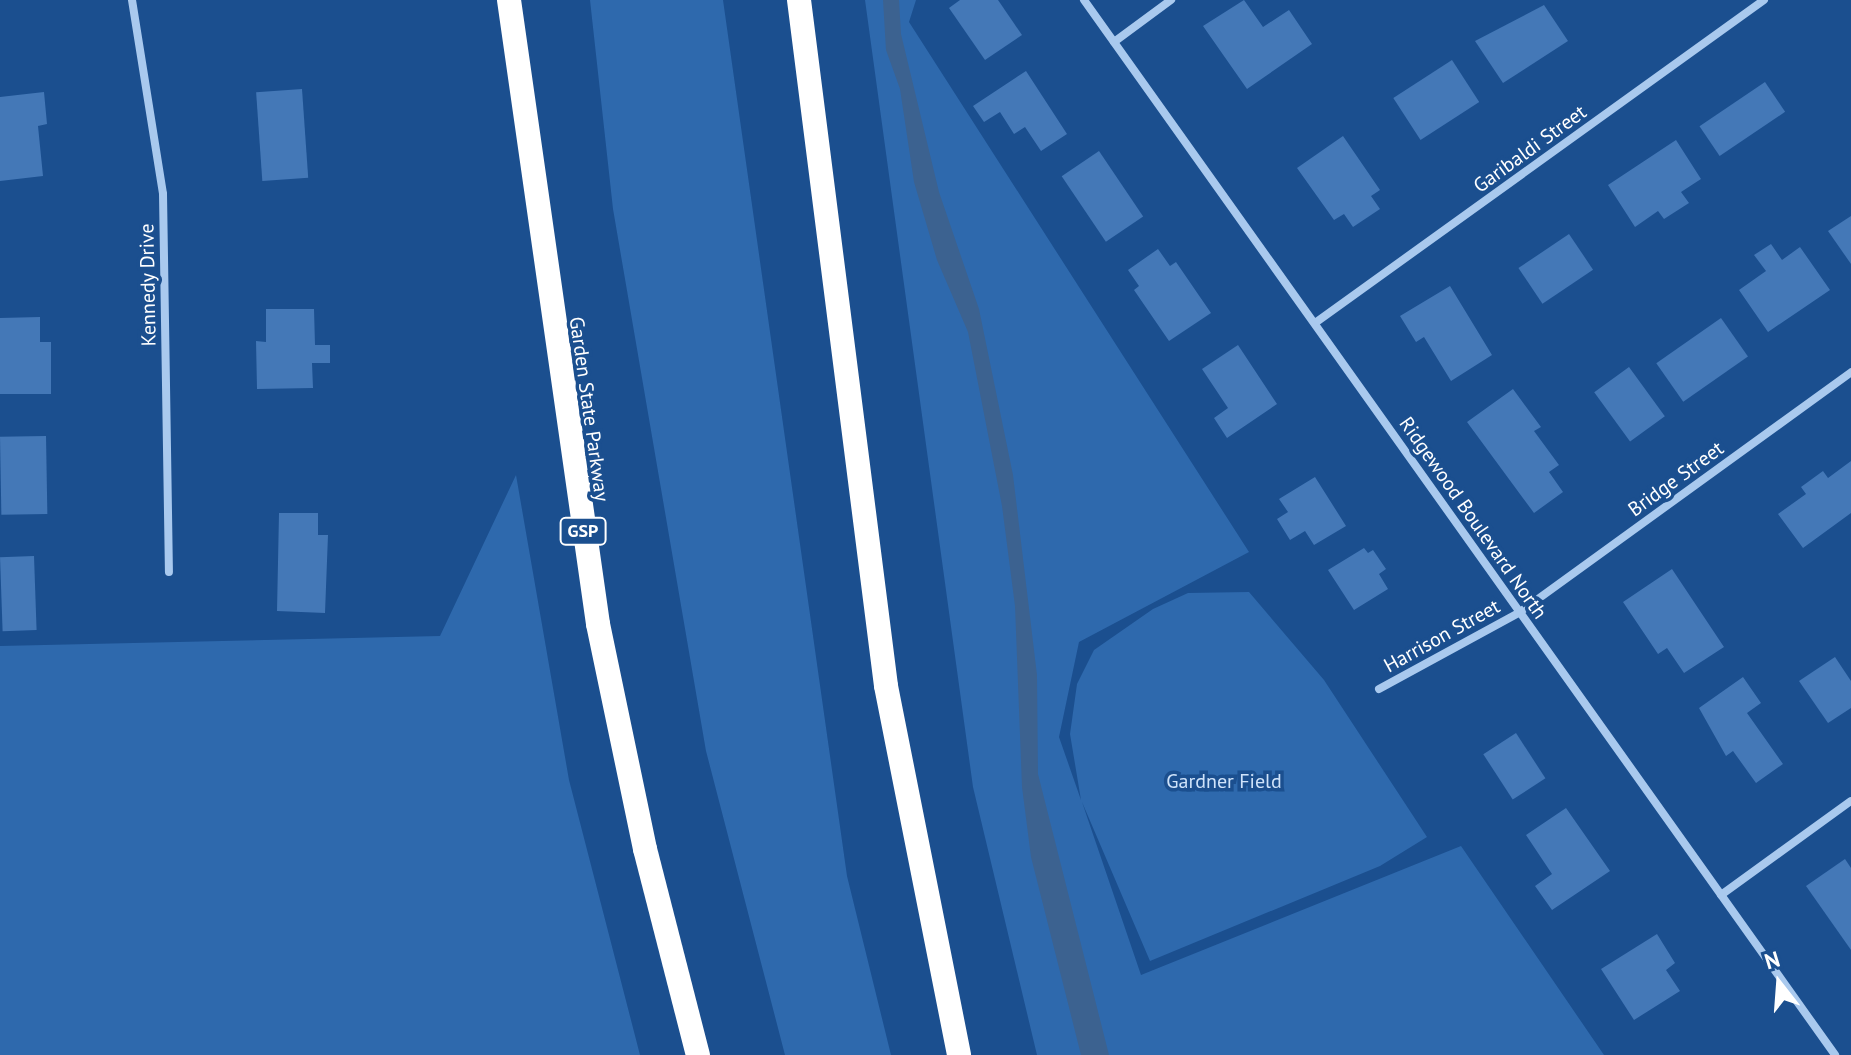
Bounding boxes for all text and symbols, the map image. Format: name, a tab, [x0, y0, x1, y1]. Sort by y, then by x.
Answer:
street label: Garibaldi Street	[1469, 100, 1591, 198]
street label: Kennedy Drive	[135, 223, 161, 347]
street label: Garden State Parkway	[564, 315, 614, 503]
street label: Ridgewood Boulevard North	[1394, 412, 1552, 624]
street label: Bridge Street	[1624, 436, 1728, 522]
road number: GSP	[559, 517, 607, 545]
street label: Harrison Street	[1380, 594, 1504, 678]
park label: Gardner Field	[1166, 769, 1282, 793]
north arrow	[1739, 943, 1819, 1023]
text: N	[1761, 945, 1783, 976]

